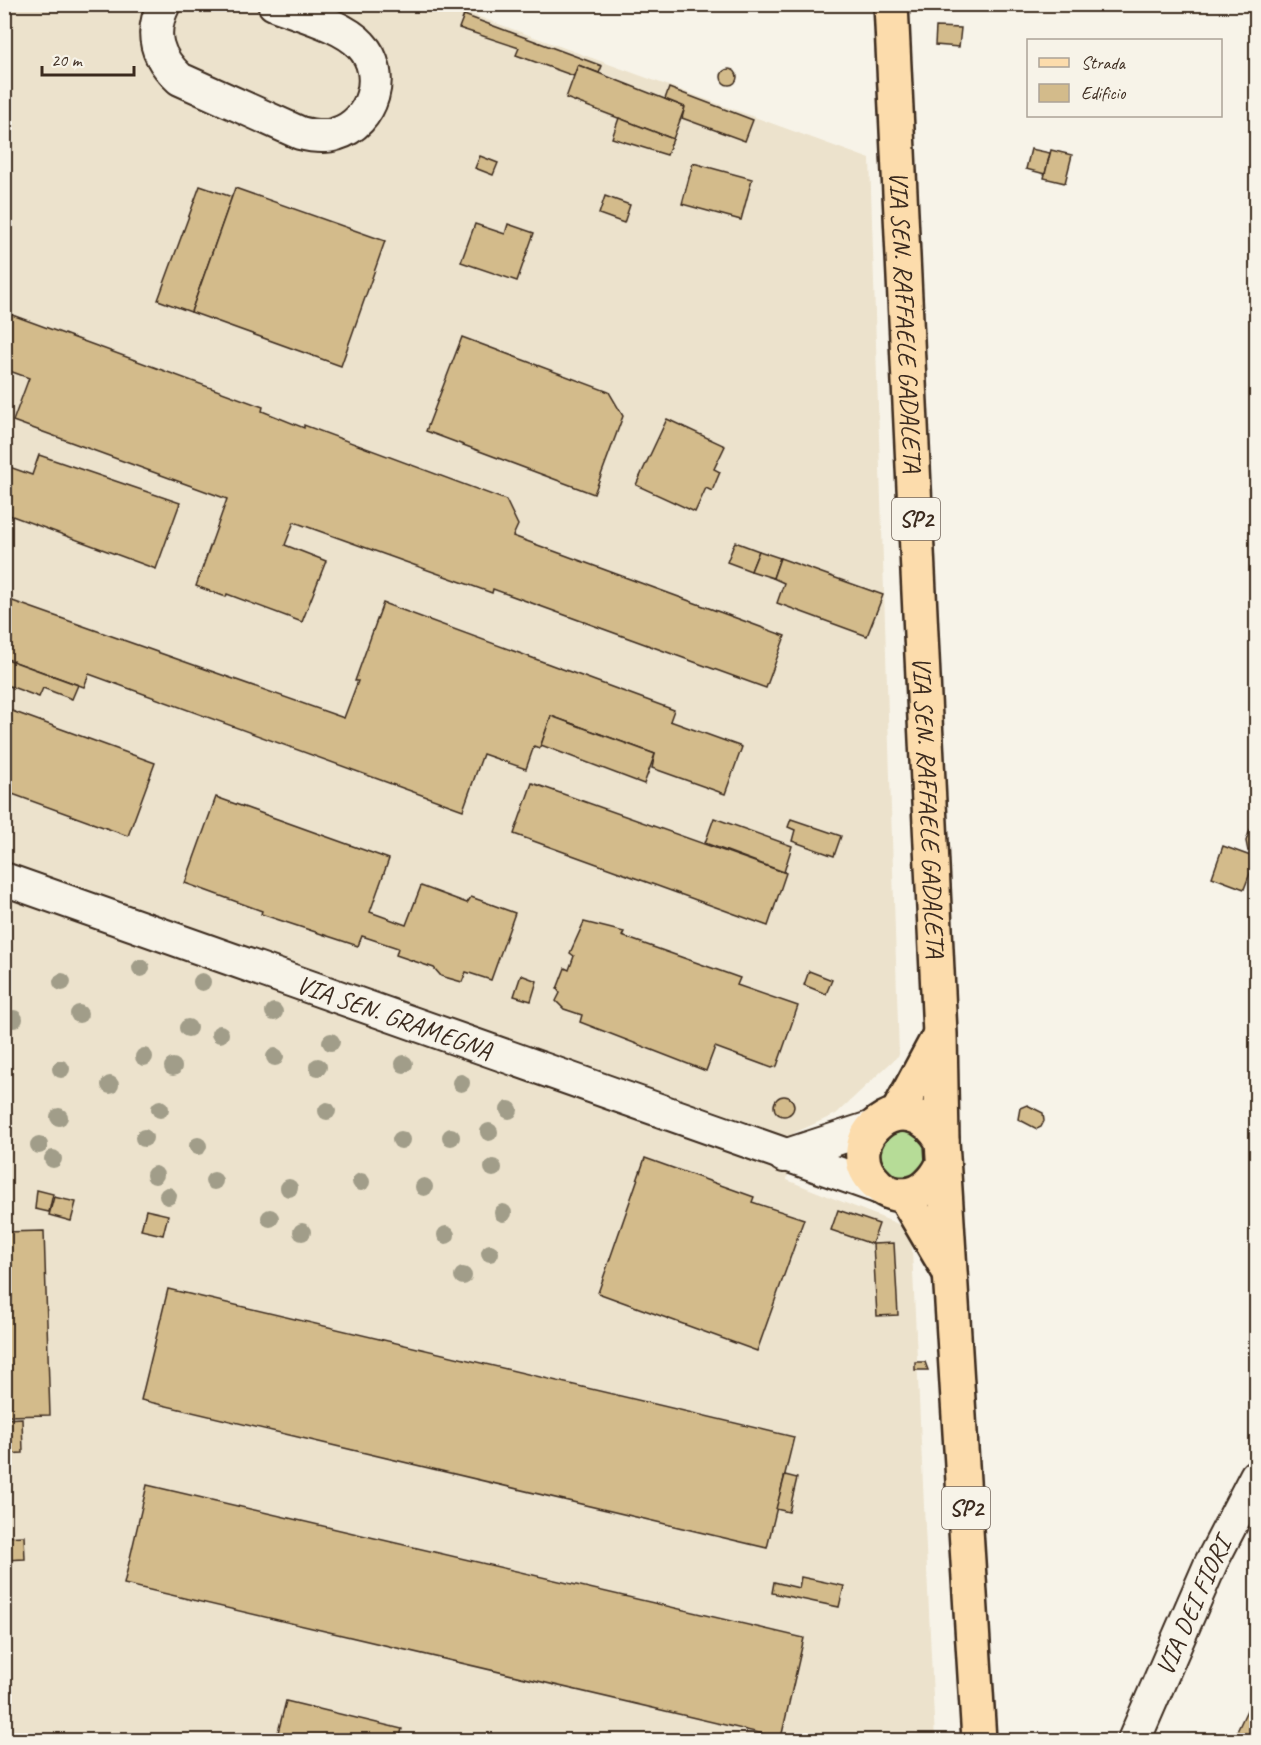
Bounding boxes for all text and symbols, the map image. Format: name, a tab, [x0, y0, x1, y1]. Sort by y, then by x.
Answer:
scale bar	[42, 39, 134, 77]
legend	[1027, 39, 1222, 117]
text: 20 m	[51, 49, 84, 71]
text: Strada	[1081, 52, 1126, 74]
text: Edificio	[1081, 82, 1127, 104]
street label: VIA SEN. RAFFAELE GADALETA	[882, 170, 930, 474]
road number: SP2	[892, 498, 940, 540]
street label: VIA SEN. RAFFAELE GADALETA	[906, 656, 953, 959]
street label: VIA SEN. GRAMEGNA	[292, 967, 497, 1067]
road number: SP2	[942, 1487, 990, 1529]
street label: VIA DEI FIORI	[1148, 1527, 1241, 1680]

